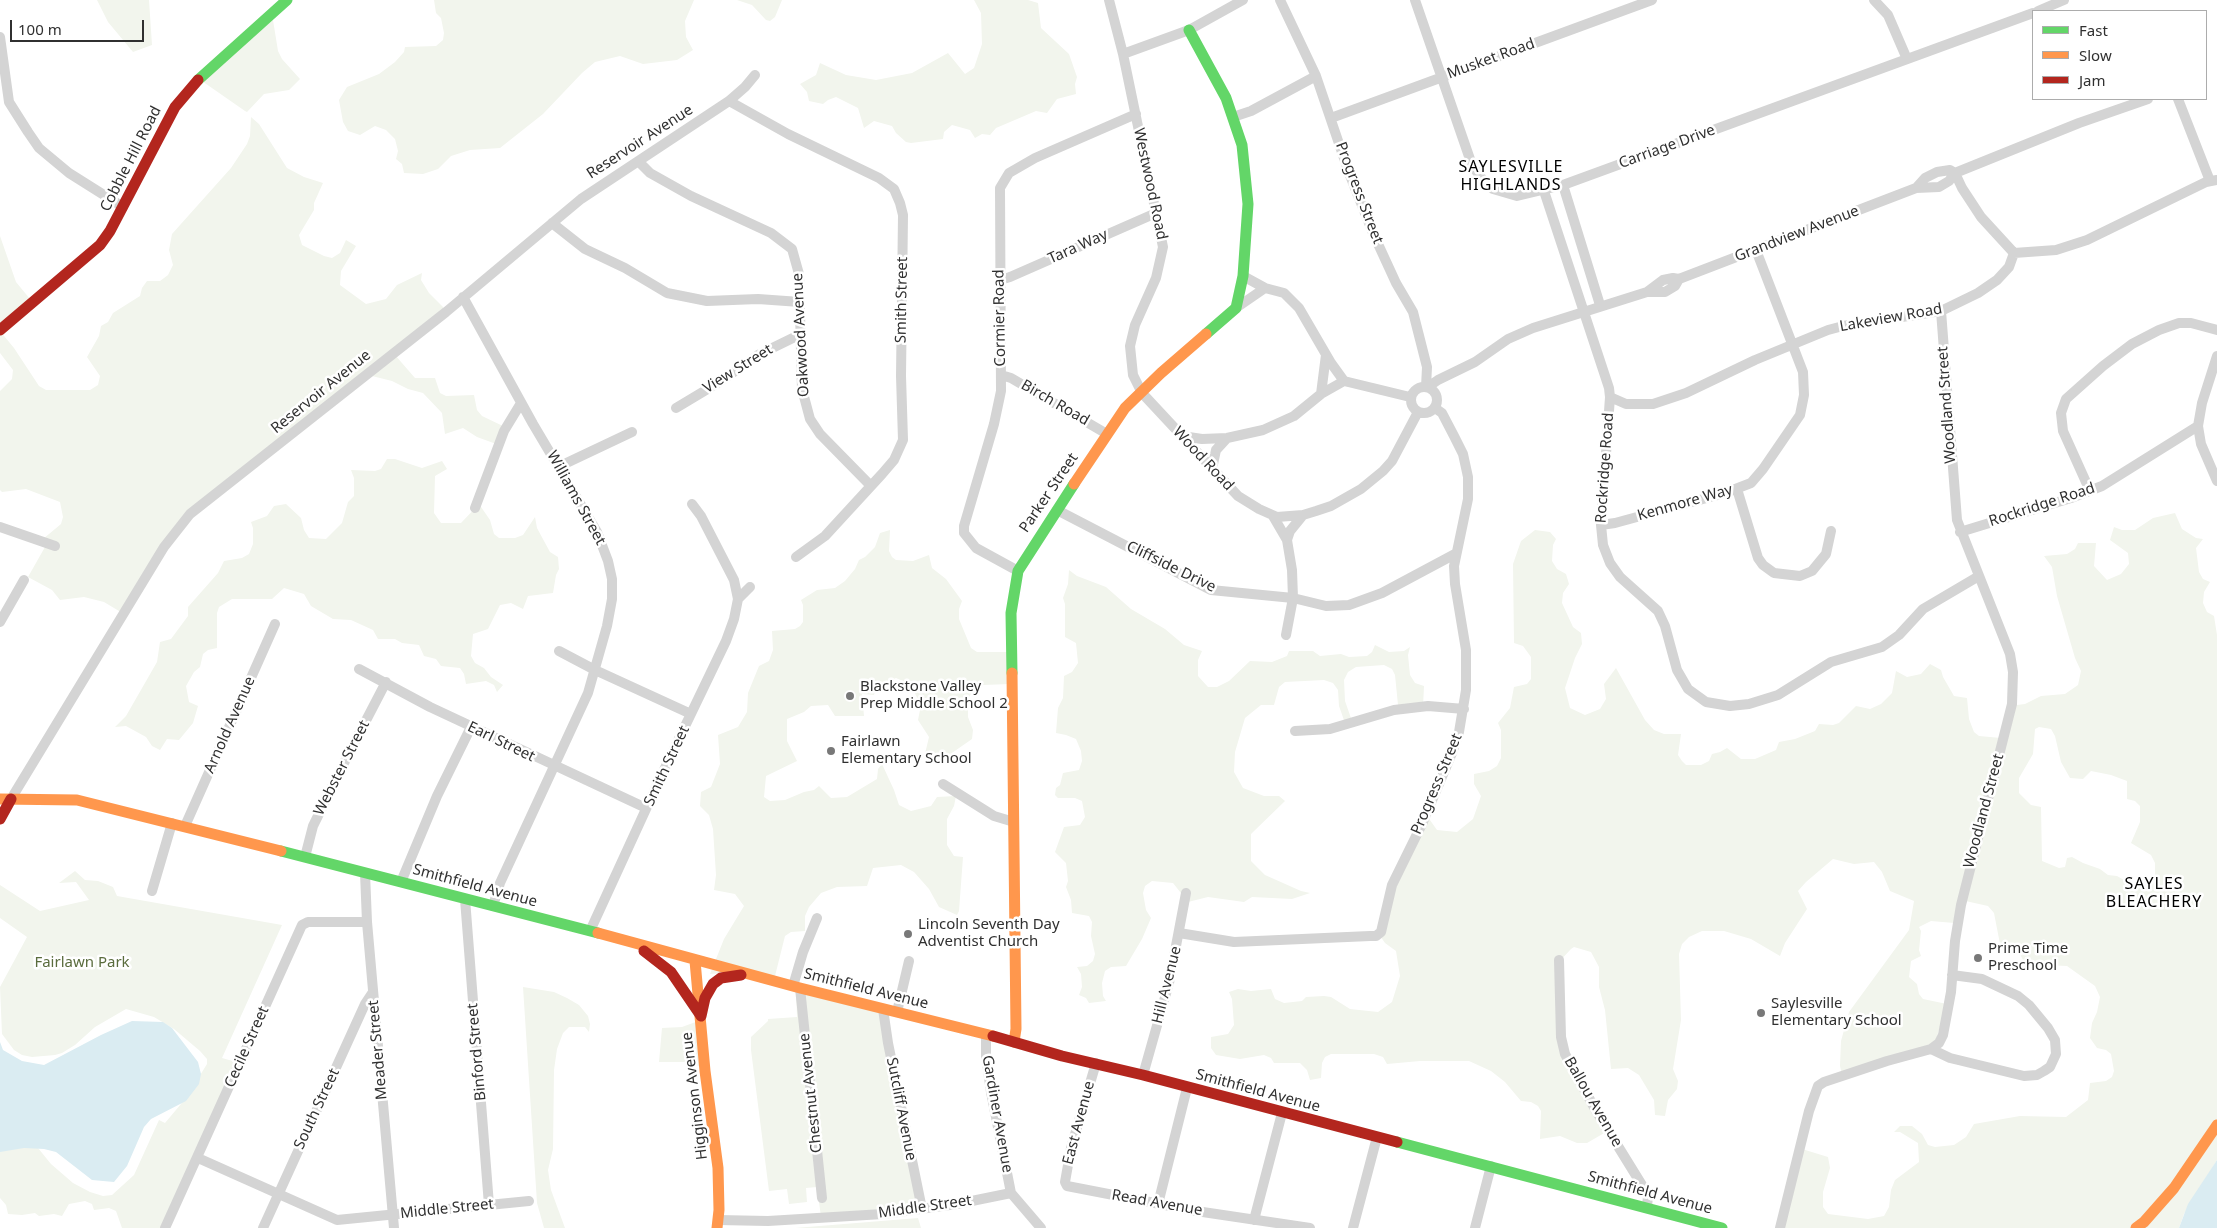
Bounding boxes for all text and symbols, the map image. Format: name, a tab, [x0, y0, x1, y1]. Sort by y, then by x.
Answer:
scale bar	[12, 10, 146, 42]
legend	[2032, 10, 2207, 100]
text: 100 m	[18, 19, 62, 39]
text: Fast	[2079, 20, 2108, 40]
street label: Musket Road	[1445, 35, 1537, 83]
text: Slow	[2079, 45, 2112, 65]
text: Jam	[2079, 70, 2106, 90]
street label: Reservoir Avenue	[584, 101, 696, 183]
street label: Cobble Hill Road	[97, 103, 165, 215]
street label: Carriage Drive	[1616, 121, 1718, 173]
street label: Westwood Road	[1129, 126, 1171, 242]
street label: Progress Street	[1331, 139, 1387, 247]
district label: SAYLESVILLE HIGHLANDS	[1457, 157, 1565, 195]
street label: Grandview Avenue	[1732, 202, 1862, 266]
street label: Tara Way	[1045, 226, 1111, 268]
street label: Smith Street	[892, 257, 912, 343]
street label: Cormier Road	[990, 269, 1010, 367]
street label: Oakwood Avenue	[789, 273, 813, 397]
street label: Lakeview Road	[1838, 300, 1944, 336]
street label: View Street	[700, 341, 776, 397]
street label: Reservoir Avenue	[268, 346, 374, 438]
street label: Woodland Street	[1934, 346, 1960, 464]
street label: Birch Road	[1018, 376, 1092, 430]
street label: Rockridge Road	[1592, 412, 1618, 524]
street label: Wood Road	[1169, 423, 1237, 495]
street label: Williams Street	[543, 448, 609, 548]
street label: Parker Street	[1016, 450, 1082, 536]
street label: Rockridge Road	[1987, 479, 2097, 531]
street label: Kenmore Way	[1635, 481, 1735, 525]
street label: Cliffside Drive	[1123, 538, 1219, 596]
street label: Arnold Avenue	[201, 674, 259, 776]
place label: Blackstone Valley Prep Middle School 2	[860, 678, 1008, 713]
marker: Blackstone Valley Prep Middle School 2	[844, 690, 856, 702]
street label: Webster Street	[310, 717, 374, 819]
street label: Earl Street	[464, 718, 538, 766]
street label: Smith Street	[641, 723, 693, 809]
street label: Progress Street	[1408, 731, 1466, 837]
place label: Fairlawn Elementary School	[841, 733, 972, 768]
marker: Fairlawn Elementary School	[825, 745, 837, 757]
street label: Woodland Street	[1960, 752, 2008, 870]
street label: Smithfield Avenue	[411, 861, 539, 911]
district label: SAYLES BLEACHERY	[2105, 874, 2203, 912]
place label: Lincoln Seventh Day Adventist Church	[918, 916, 1060, 951]
marker: Lincoln Seventh Day Adventist Church	[902, 928, 914, 940]
place label: Prime Time Preschool	[1988, 940, 2068, 975]
street label: Hill Avenue	[1149, 944, 1185, 1026]
marker: Prime Time Preschool	[1972, 952, 1984, 964]
park label: Fairlawn Park	[34, 954, 130, 972]
street label: Smithfield Avenue	[802, 965, 930, 1013]
place label: Saylesville Elementary School	[1771, 995, 1902, 1030]
street label: Meader Street	[365, 999, 391, 1101]
street label: Binford Street	[464, 1002, 490, 1102]
street label: Cecile Street	[221, 1004, 273, 1090]
marker: Saylesville Elementary School	[1755, 1007, 1767, 1019]
street label: Higginson Avenue	[678, 1031, 712, 1161]
street label: Chestnut Avenue	[796, 1032, 826, 1154]
street label: Gardiner Avenue	[978, 1054, 1016, 1174]
street label: Ballou Avenue	[1560, 1054, 1626, 1150]
street label: Sutcliff Avenue	[882, 1056, 920, 1162]
street label: South Street	[290, 1066, 344, 1152]
street label: Smithfield Avenue	[1194, 1066, 1322, 1116]
street label: East Avenue	[1059, 1079, 1099, 1167]
street label: Smithfield Avenue	[1586, 1168, 1714, 1218]
street label: Read Avenue	[1110, 1186, 1204, 1220]
street label: Middle Street	[877, 1192, 973, 1222]
street label: Middle Street	[399, 1195, 495, 1223]

